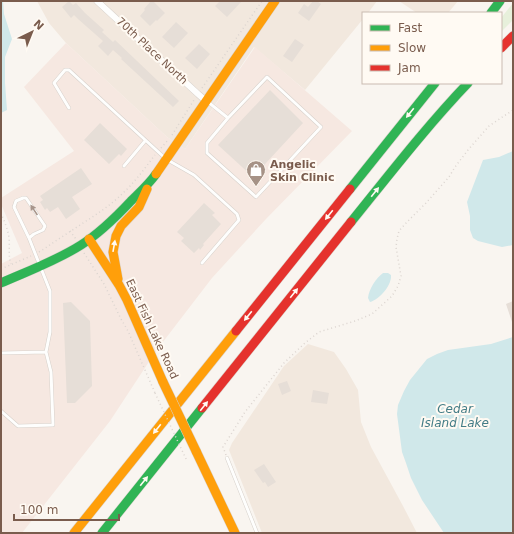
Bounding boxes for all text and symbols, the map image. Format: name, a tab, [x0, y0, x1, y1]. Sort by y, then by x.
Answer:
north arrow	[12, 12, 52, 52]
legend	[362, 12, 502, 84]
street label: 70th Place North	[114, 15, 190, 87]
text: N	[31, 17, 46, 33]
text: Fast	[398, 21, 422, 35]
text: Slow	[398, 41, 426, 55]
text: Jam	[397, 61, 421, 75]
one-way arrow	[406, 108, 415, 119]
place label: Angelic Skin Clinic	[270, 158, 334, 184]
shop icon: Angelic Skin Clinic	[245, 159, 267, 187]
one-way arrow	[371, 187, 380, 197]
one-way arrow	[31, 205, 38, 216]
one-way arrow	[325, 209, 333, 220]
one-way arrow	[111, 240, 117, 253]
street label: East Fish Lake Road	[123, 277, 181, 381]
one-way arrow	[290, 288, 298, 299]
one-way arrow	[243, 311, 252, 322]
one-way arrow	[199, 400, 208, 411]
water label: Cedar Island Lake	[421, 402, 489, 430]
one-way arrow	[153, 423, 162, 434]
one-way arrow	[139, 475, 148, 486]
scale bar	[14, 496, 119, 522]
text: 100 m	[20, 503, 58, 517]

